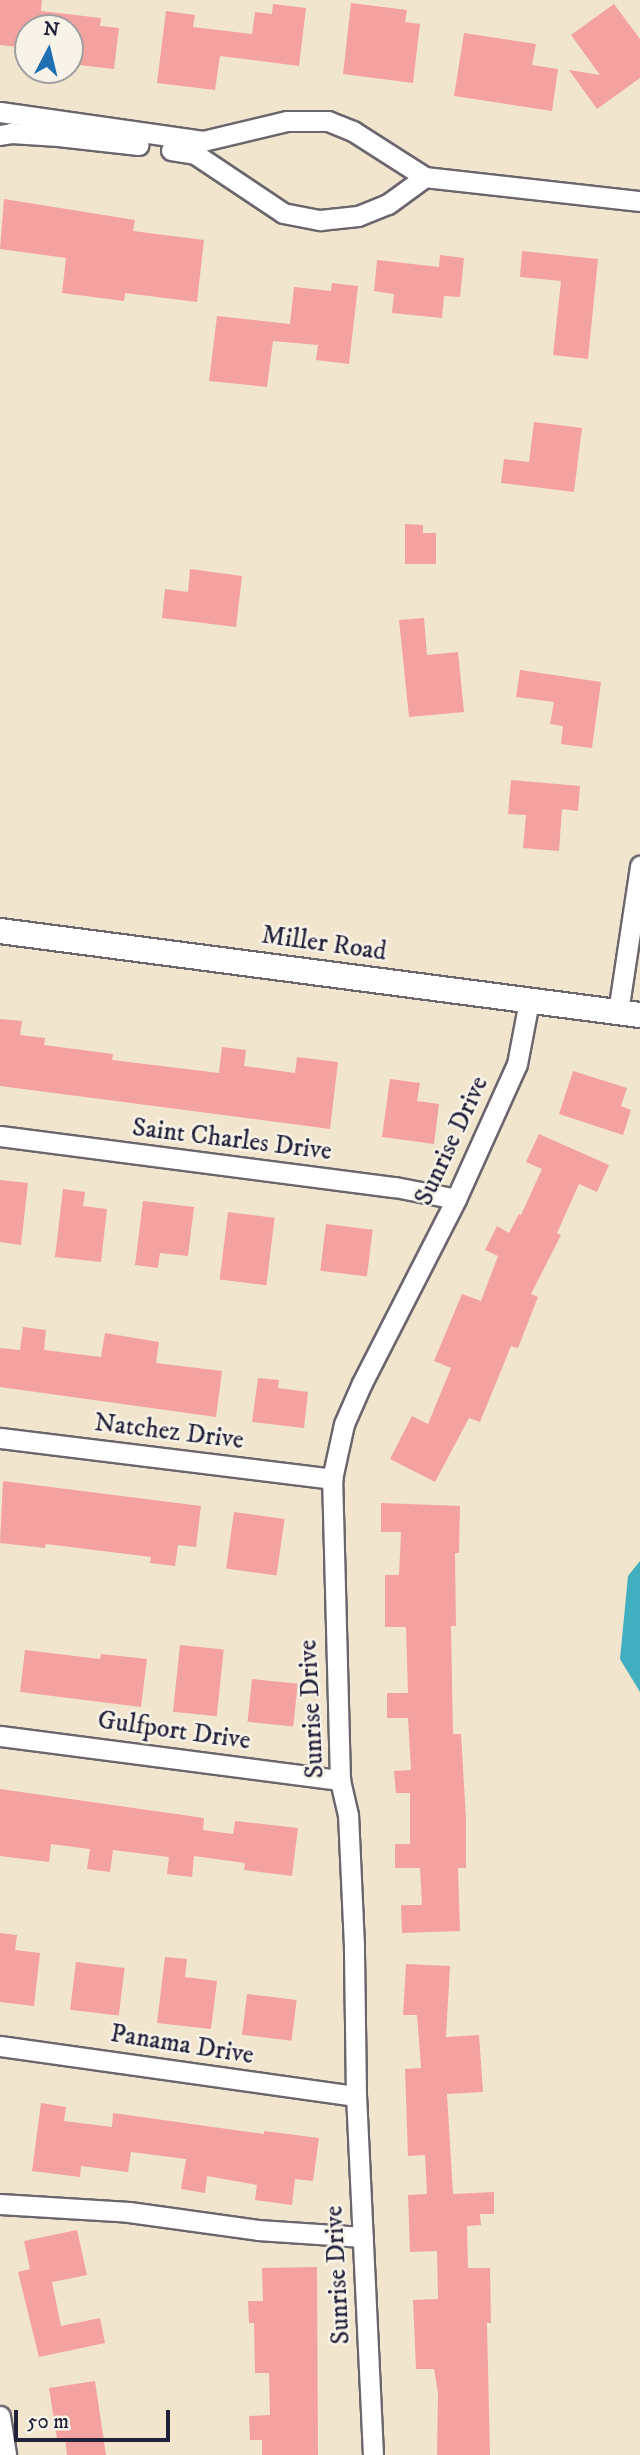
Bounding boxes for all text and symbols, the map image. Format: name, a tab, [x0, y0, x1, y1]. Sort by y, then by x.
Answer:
north arrow	[14, 14, 84, 84]
text: N	[42, 17, 61, 42]
street label: Miller Road	[260, 920, 388, 968]
street label: Sunrise Drive	[408, 1071, 496, 1211]
street label: Saint Charles Drive	[130, 1112, 334, 1168]
street label: Natchez Drive	[92, 1407, 246, 1457]
street label: Sunrise Drive	[293, 1639, 331, 1779]
street label: Gulfport Drive	[96, 1705, 252, 1757]
street label: Panama Drive	[108, 2018, 256, 2072]
street label: Sunrise Drive	[319, 2205, 357, 2345]
scale bar	[18, 2396, 173, 2440]
text: 50 m	[27, 2409, 69, 2435]

